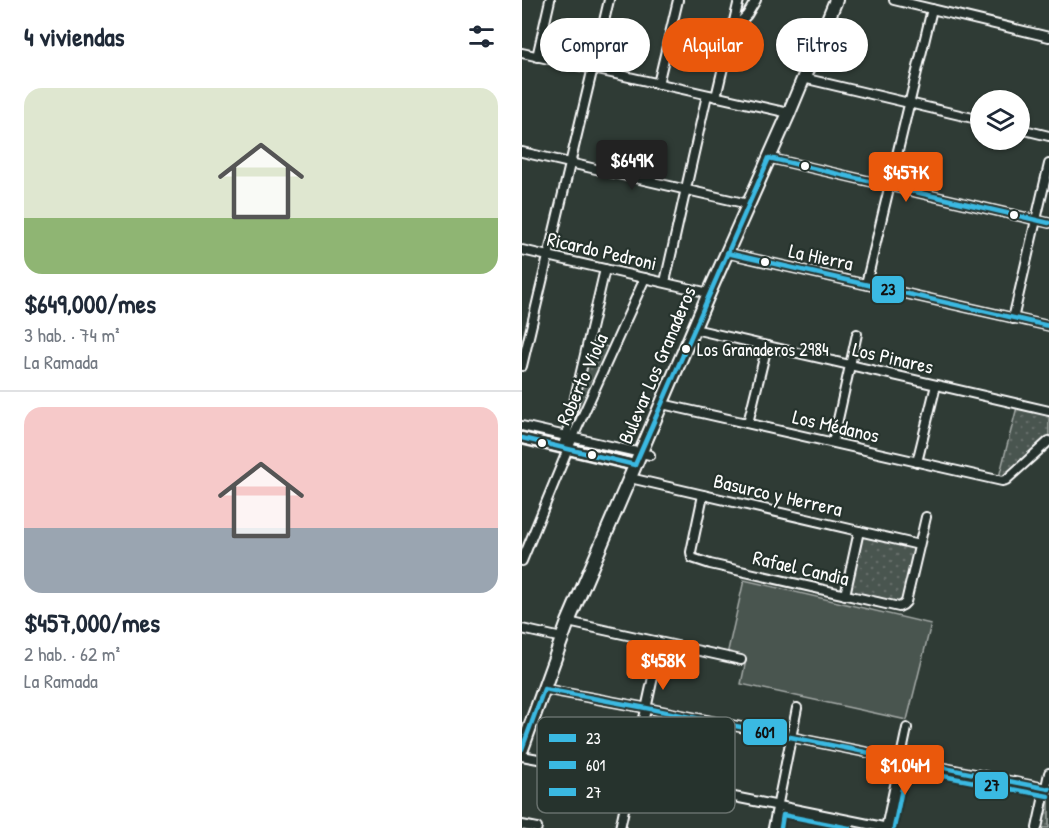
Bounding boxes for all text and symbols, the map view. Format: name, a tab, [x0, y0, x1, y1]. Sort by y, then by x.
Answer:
chip: Comprar	[540, 18, 650, 72]
chip: Alquilar	[662, 18, 764, 72]
chip: Filtros	[776, 18, 868, 72]
text: 4 viviendas	[24, 19, 125, 54]
icon: filters	[465, 20, 498, 53]
map controls	[970, 90, 1030, 150]
button: layers	[970, 90, 1030, 150]
icon: home	[207, 127, 315, 235]
pin: $649K	[590, 140, 674, 191]
text: $649K	[610, 146, 654, 173]
pin: $457K	[864, 152, 948, 203]
text: $457K	[883, 158, 929, 185]
unlabelled marker	[799, 160, 811, 172]
unlabelled marker	[1008, 209, 1020, 221]
street label: Ricardo Pedroni	[545, 225, 660, 276]
street label: La Hierra	[787, 237, 856, 276]
unlabelled marker	[759, 256, 771, 268]
line badge: 23	[871, 275, 905, 304]
text: 23	[881, 278, 895, 300]
street label: Bulevar Los Granaderos	[611, 282, 702, 448]
text: $649,000/mes	[24, 286, 156, 321]
text: 3 hab. · 74 m²	[24, 321, 120, 348]
street label: Roberto Viola	[549, 329, 614, 429]
street label: Los Pinares	[850, 335, 936, 380]
place label: Los Granaderos 2984	[697, 337, 829, 362]
marker: Los Granaderos 2984	[680, 343, 692, 355]
text: La Ramada	[24, 348, 98, 375]
street label: Los Médanos	[790, 402, 882, 449]
unlabelled marker	[536, 437, 548, 449]
icon: home	[207, 446, 315, 554]
unlabelled marker	[586, 449, 598, 461]
street label: Basurco y Herrera	[711, 467, 845, 522]
street label: Rafael Candia	[750, 543, 852, 592]
text: $457,000/mes	[24, 605, 160, 640]
text: 2 hab. · 62 m²	[24, 640, 120, 667]
pin: $458K	[621, 640, 705, 691]
text: $458K	[640, 646, 686, 673]
text: La Ramada	[24, 667, 98, 694]
legend	[537, 717, 735, 813]
line badge: 601	[742, 718, 788, 746]
text: 601	[755, 721, 775, 743]
text: 23	[586, 727, 601, 749]
pin: $1.04M	[856, 745, 954, 796]
text: $1.04M	[880, 751, 930, 778]
text: 601	[586, 754, 606, 776]
line badge: 27	[974, 771, 1009, 800]
text: 27	[984, 774, 1000, 796]
text: 27	[586, 781, 601, 803]

